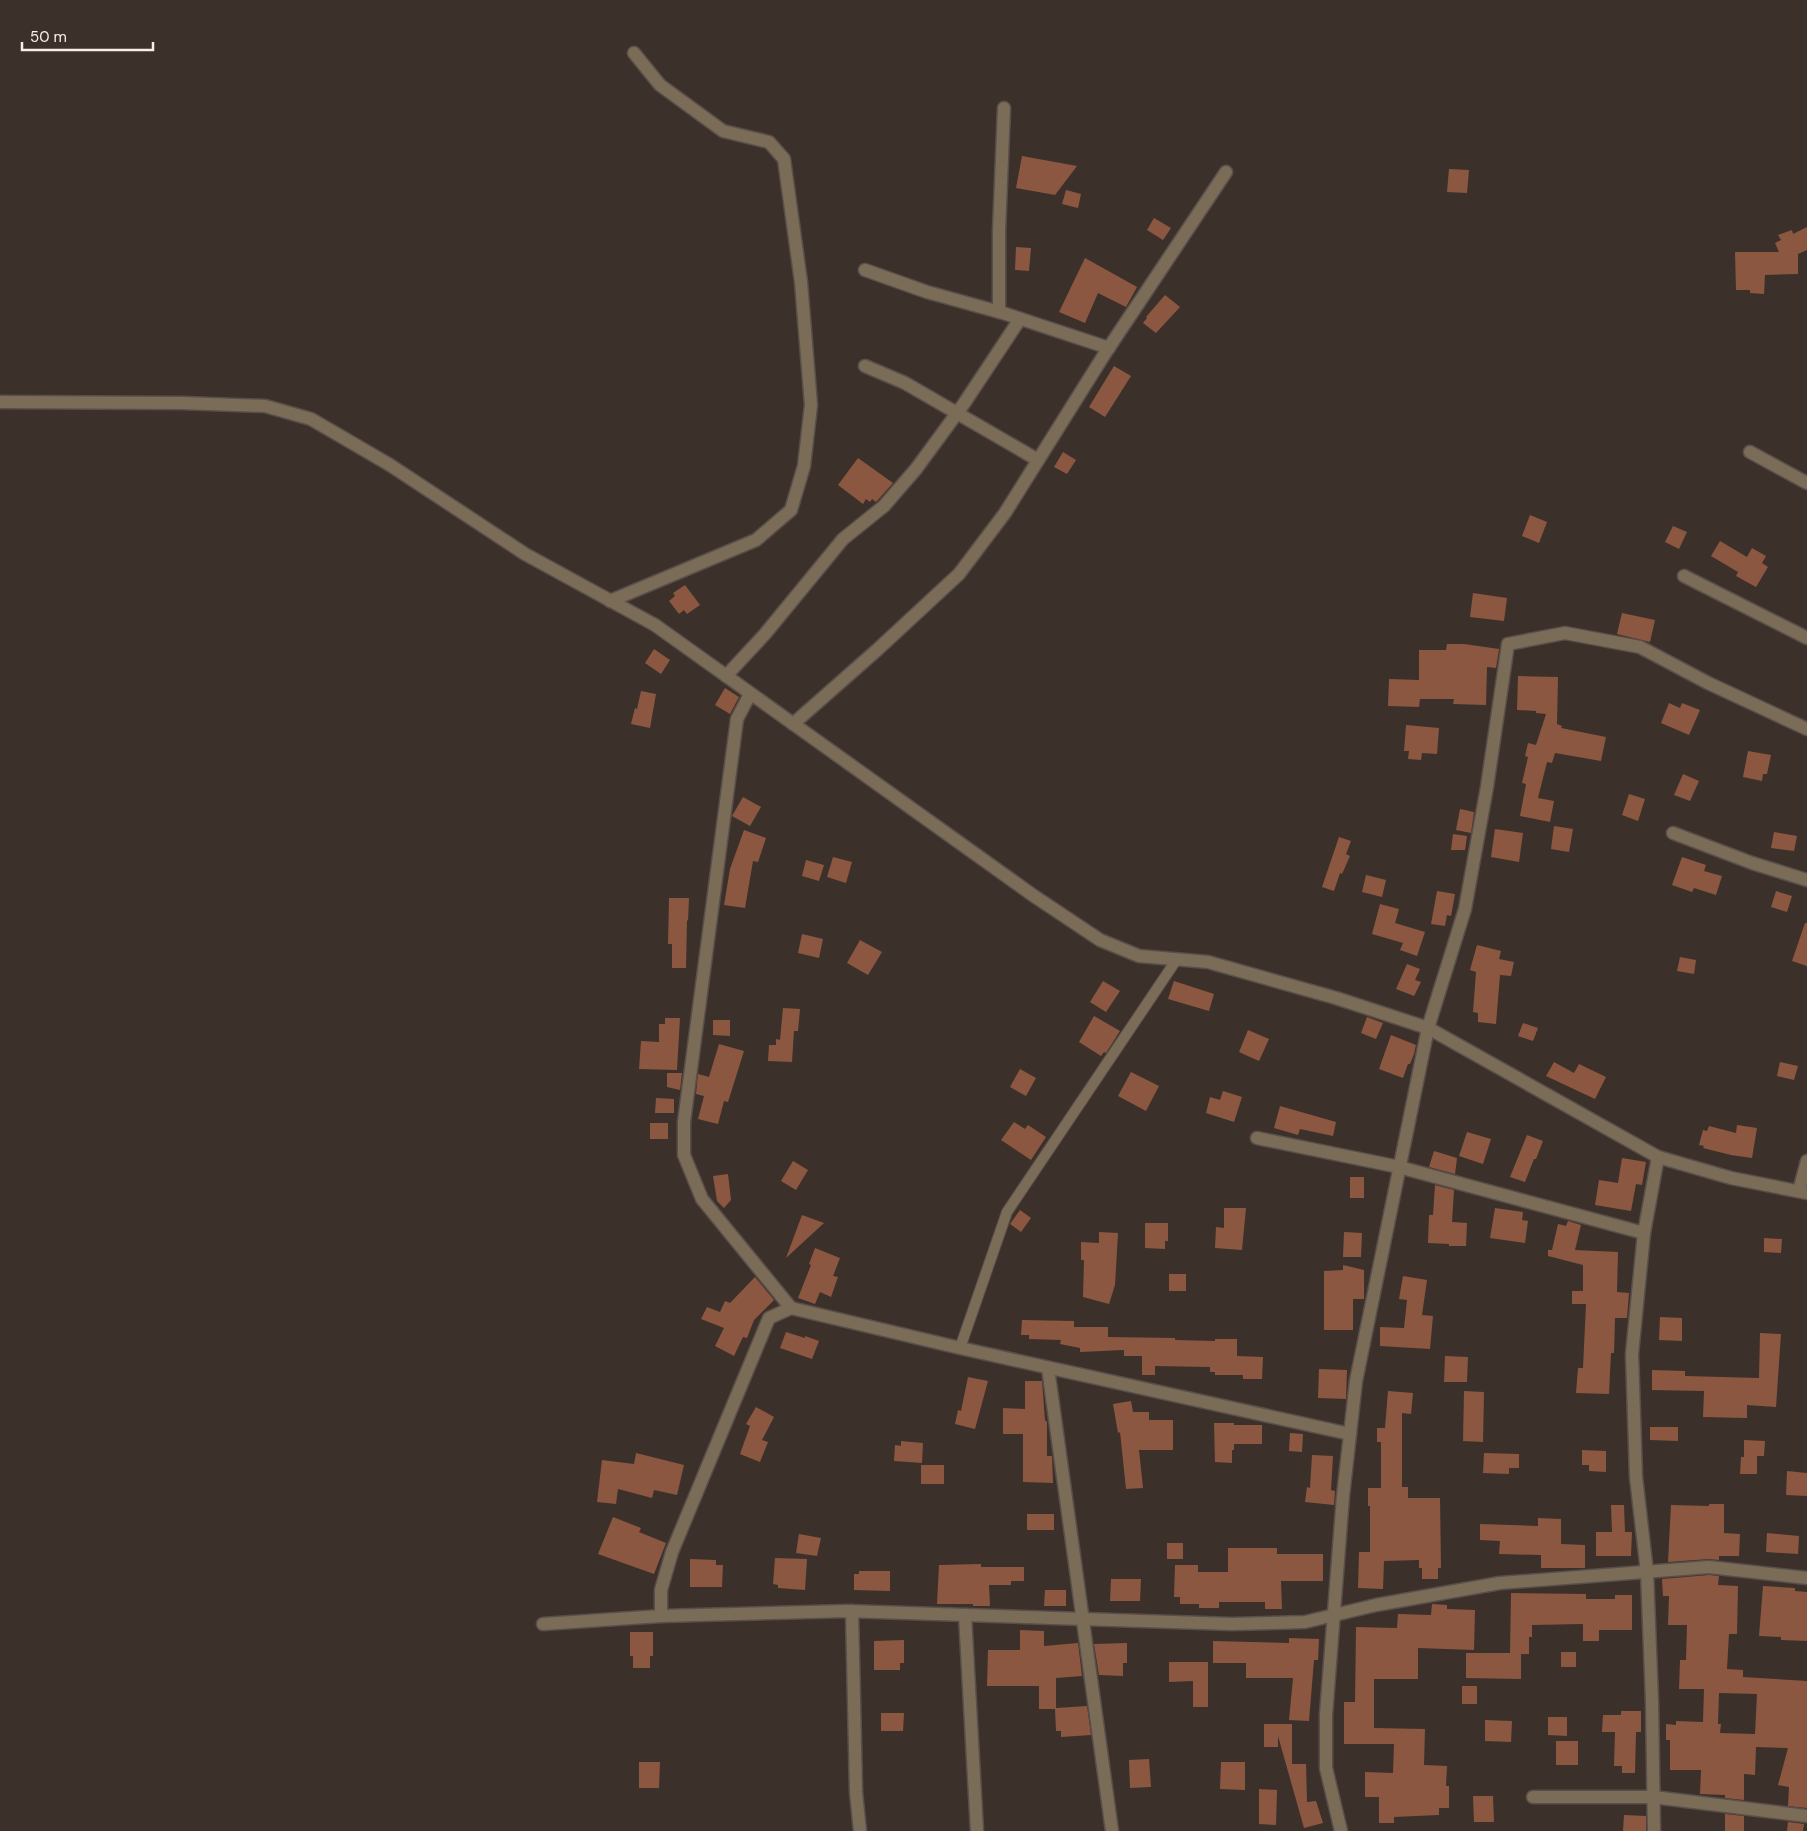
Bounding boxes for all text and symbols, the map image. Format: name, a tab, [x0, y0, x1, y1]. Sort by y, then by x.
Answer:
scale bar	[22, 20, 154, 52]
text: 50 m	[30, 27, 67, 47]

